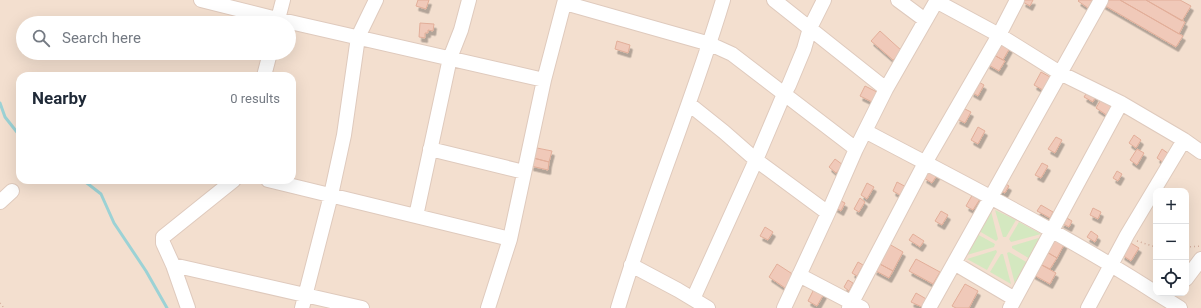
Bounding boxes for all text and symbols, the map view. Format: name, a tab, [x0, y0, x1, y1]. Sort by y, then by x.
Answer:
search box	[16, 16, 296, 60]
icon: search	[30, 27, 52, 49]
text: Search here	[62, 29, 141, 47]
text: Nearby	[32, 88, 87, 108]
text: 0 results	[230, 91, 280, 106]
map controls	[1153, 188, 1189, 296]
button: +	[1153, 188, 1189, 224]
button: −	[1153, 224, 1189, 260]
button: locate	[1153, 260, 1189, 296]

